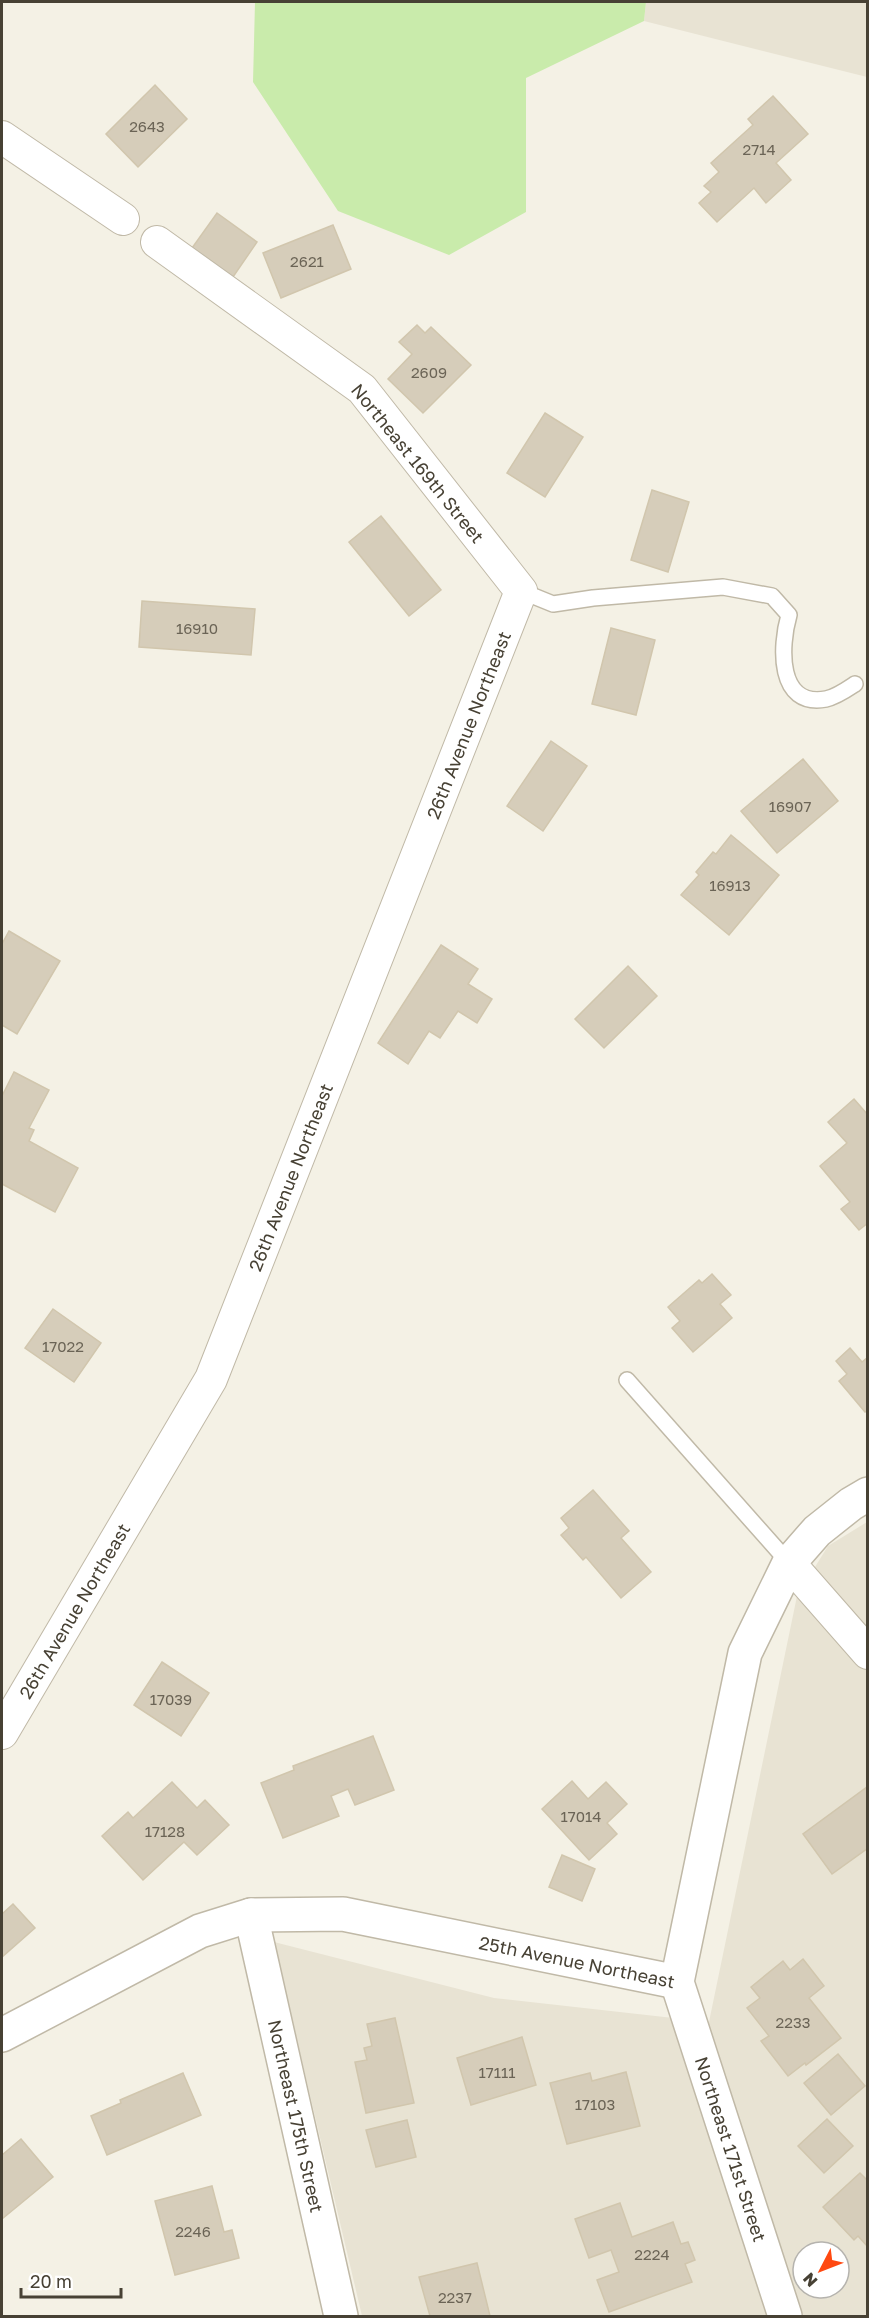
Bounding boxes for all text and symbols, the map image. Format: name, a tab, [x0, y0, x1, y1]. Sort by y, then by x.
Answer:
house number: 2643	[129, 117, 165, 135]
house number: 2714	[742, 140, 776, 158]
house number: 2621	[290, 252, 324, 270]
house number: 2609	[411, 363, 447, 381]
street label: Northeast 169th Street	[347, 379, 489, 547]
house number: 16910	[176, 619, 218, 637]
street label: 26th Avenue Northeast	[422, 628, 515, 822]
house number: 16907	[769, 797, 811, 815]
house number: 16913	[709, 876, 751, 894]
street label: 26th Avenue Northeast	[244, 1080, 337, 1274]
house number: 17022	[42, 1337, 84, 1355]
street label: 26th Avenue Northeast	[14, 1519, 134, 1702]
house number: 17039	[150, 1690, 192, 1708]
house number: 17014	[561, 1807, 601, 1825]
house number: 17128	[145, 1822, 185, 1840]
street label: 25th Avenue Northeast	[477, 1931, 677, 1992]
house number: 2233	[776, 2013, 810, 2031]
street label: Northeast 175th Street	[264, 2018, 328, 2214]
street label: Northeast 171st Street	[691, 2054, 771, 2244]
house number: 17111	[478, 2063, 516, 2081]
house number: 17103	[575, 2095, 615, 2113]
house number: 2246	[175, 2222, 211, 2240]
north arrow	[791, 2240, 851, 2300]
house number: 2224	[634, 2245, 670, 2263]
scale bar	[21, 2261, 122, 2299]
text: N	[798, 2269, 821, 2291]
text: 20 m	[30, 2270, 72, 2292]
house number: 2237	[438, 2288, 472, 2306]

